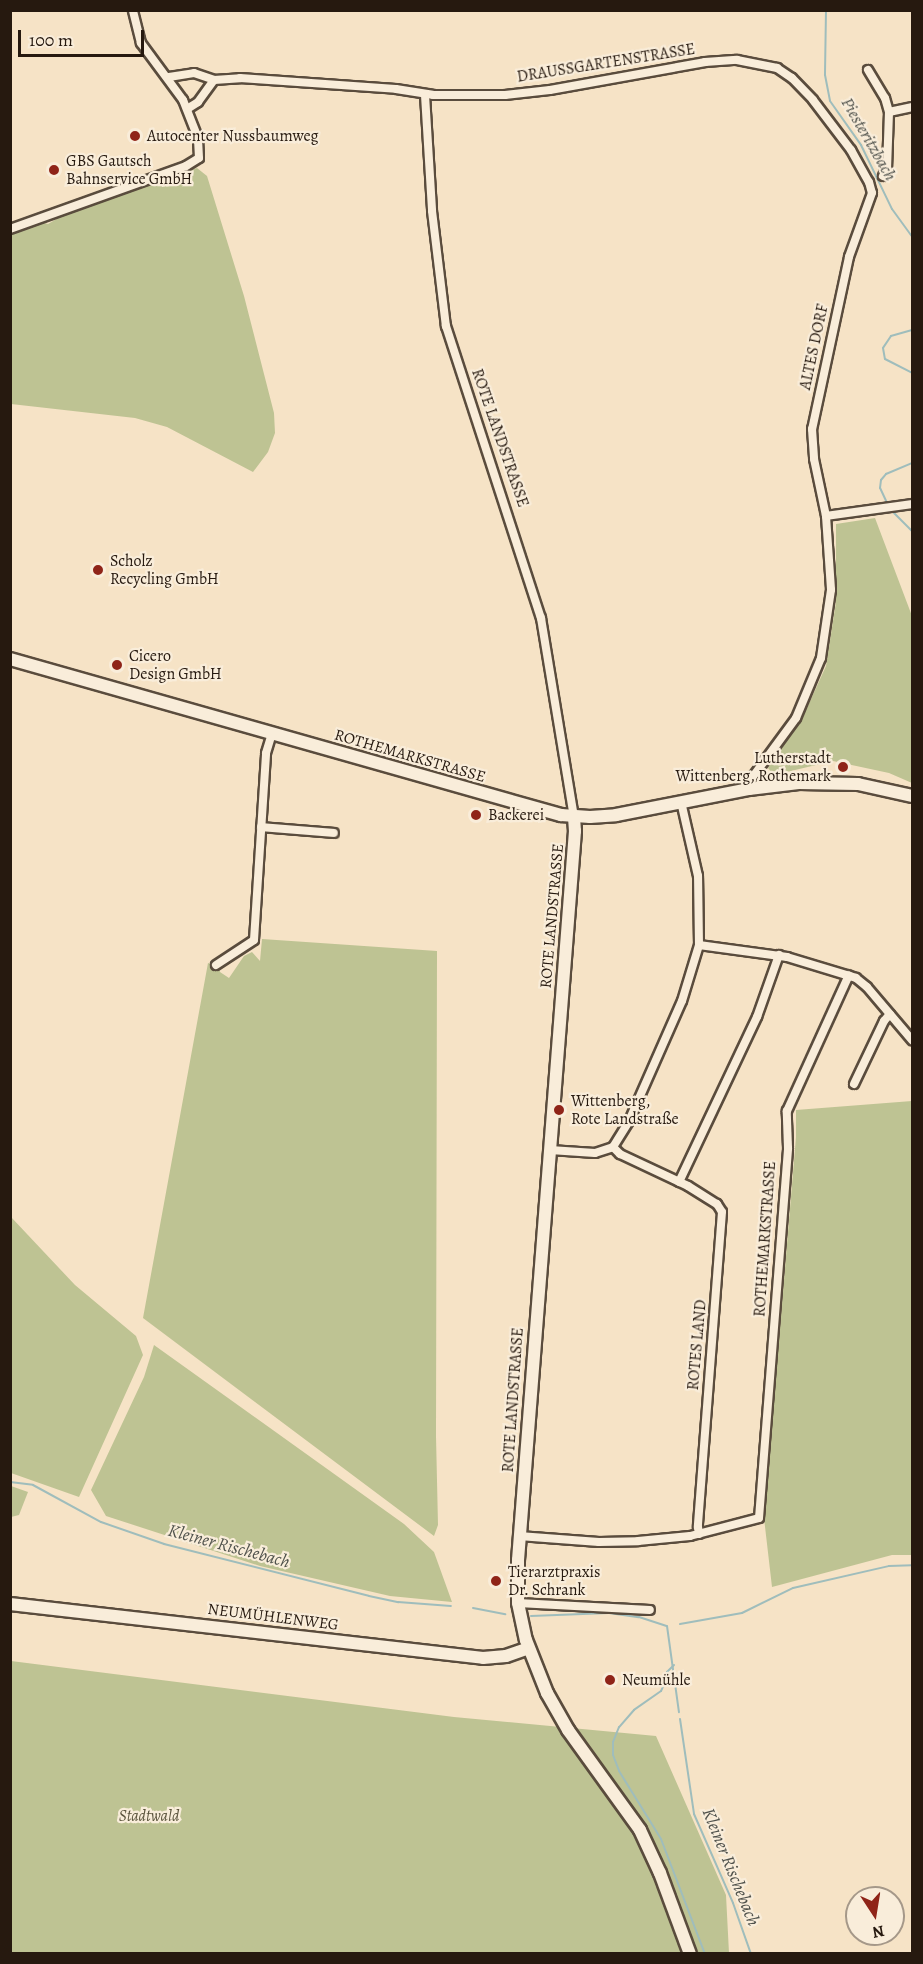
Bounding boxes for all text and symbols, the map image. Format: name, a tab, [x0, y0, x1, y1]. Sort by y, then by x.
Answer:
scale bar	[21, 18, 147, 56]
text: 100 m	[29, 28, 73, 52]
street label: DRAUSSGARTENSTRASSE	[515, 39, 697, 87]
water label: Piesteritzbach	[836, 93, 902, 185]
place label: Autocenter Nussbaumweg	[147, 126, 318, 146]
marker: Autocenter Nussbaumweg	[128, 129, 142, 143]
place label: GBS Gautsch Bahnservice GmbH	[66, 151, 192, 189]
marker: GBS Gautsch Bahnservice GmbH	[47, 163, 61, 177]
street label: ALTES DORF	[796, 302, 832, 392]
street label: ROTE LANDSTRASSE	[467, 366, 533, 510]
place label: Scholz Recycling GmbH	[110, 551, 219, 589]
marker: Scholz Recycling GmbH	[91, 563, 105, 577]
place label: Cicero Design GmbH	[129, 646, 222, 684]
marker: Cicero Design GmbH	[110, 658, 124, 672]
street label: ROTHEMARKSTRASSE	[332, 725, 488, 787]
place label: Lutherstadt Wittenberg, Rothemark	[675, 748, 831, 786]
marker: Lutherstadt Wittenberg, Rothemark	[836, 760, 850, 774]
place label: Backerei	[488, 805, 544, 825]
marker: Backerei	[469, 808, 483, 822]
street label: ROTE LANDSTRASSE	[536, 843, 568, 989]
place label: Wittenberg, Rote Landstraße	[571, 1091, 679, 1129]
marker: Wittenberg, Rote Landstraße	[552, 1103, 566, 1117]
street label: ROTHEMARKSTRASSE	[750, 1160, 780, 1318]
street label: ROTES LAND	[683, 1299, 711, 1391]
street label: ROTE LANDSTRASSE	[498, 1327, 528, 1473]
water label: Kleiner Rischebach	[166, 1519, 292, 1573]
place label: Tierarztpraxis Dr. Schrank	[508, 1562, 601, 1600]
marker: Tierarztpraxis Dr. Schrank	[489, 1574, 503, 1588]
street label: NEUMÜHLENWEG	[206, 1599, 340, 1635]
place label: Neumühle	[622, 1670, 691, 1690]
marker: Neumühle	[603, 1673, 617, 1687]
water label: Kleiner Rischebach	[698, 1805, 764, 1929]
park label: Stadtwald	[119, 1806, 179, 1826]
north arrow	[845, 1886, 905, 1946]
text: N	[870, 1920, 886, 1944]

